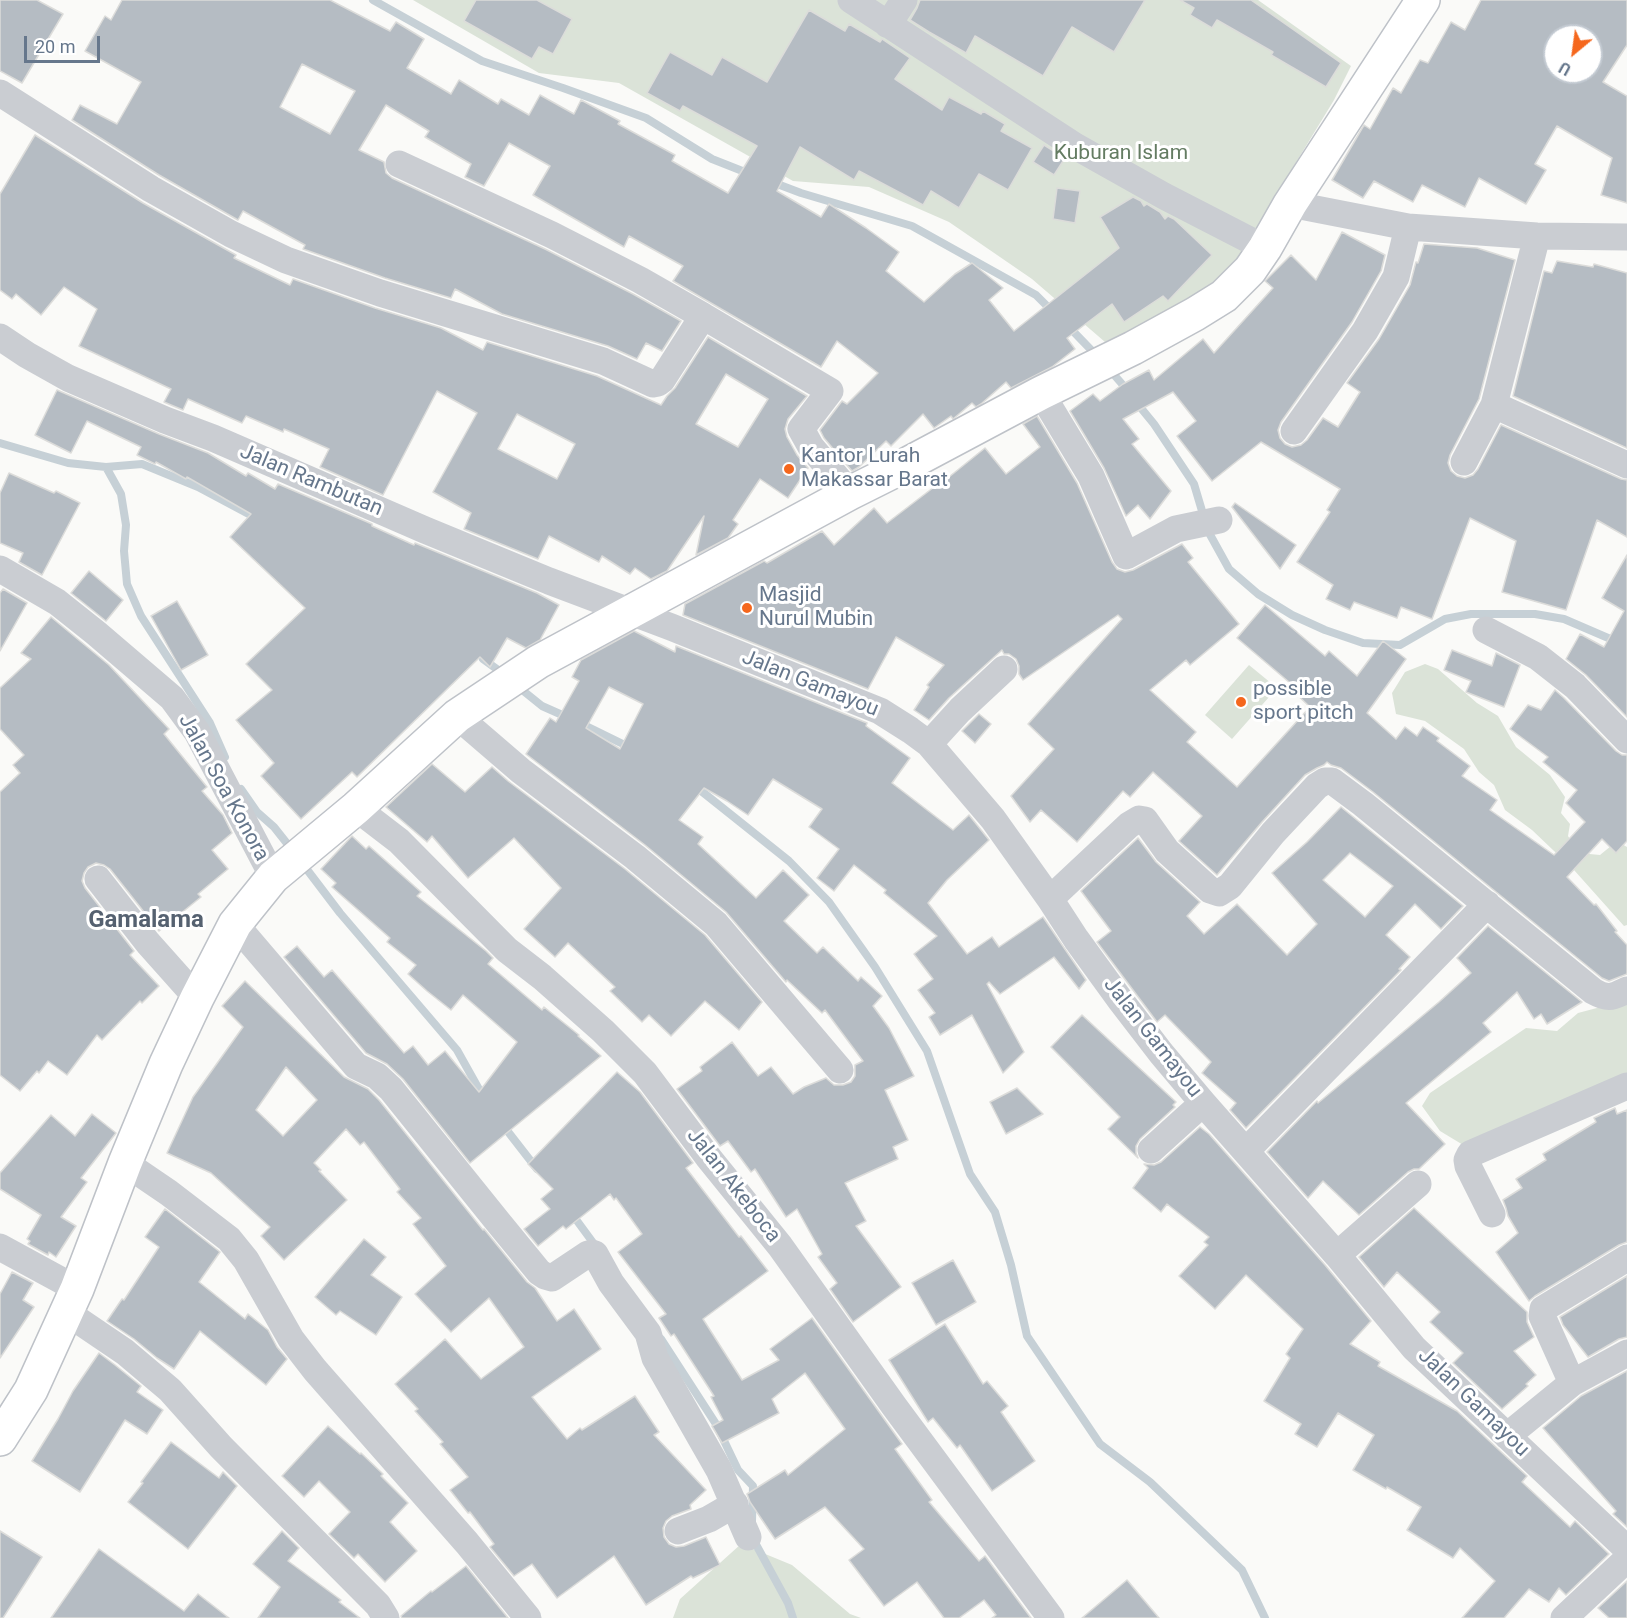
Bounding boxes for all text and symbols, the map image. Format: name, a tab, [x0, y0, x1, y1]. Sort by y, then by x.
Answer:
scale bar	[27, 24, 104, 62]
north arrow	[1543, 24, 1603, 84]
text: 20 m	[35, 36, 75, 57]
text: U	[1556, 58, 1574, 79]
park label: Kuburan Islam	[1054, 141, 1188, 167]
street label: Jalan Rambutan	[236, 440, 386, 522]
place label: Kantor Lurah Makassar Barat	[801, 444, 948, 494]
marker: Kantor Lurah Makassar Barat	[782, 462, 796, 476]
place label: Masjid Nurul Mubin	[759, 583, 873, 633]
marker: Masjid Nurul Mubin	[740, 601, 754, 615]
street label: Jalan Gamayou	[738, 645, 882, 723]
place label: possible sport pitch	[1253, 677, 1354, 727]
marker: possible sport pitch	[1234, 695, 1248, 709]
street label: Jalan Soa Konora	[172, 710, 274, 866]
district label: Gamalama	[88, 907, 204, 935]
street label: Jalan Gamayou	[1097, 973, 1207, 1103]
street label: Jalan Akeboca	[681, 1124, 785, 1248]
street label: Jalan Gamayou	[1412, 1344, 1534, 1462]

